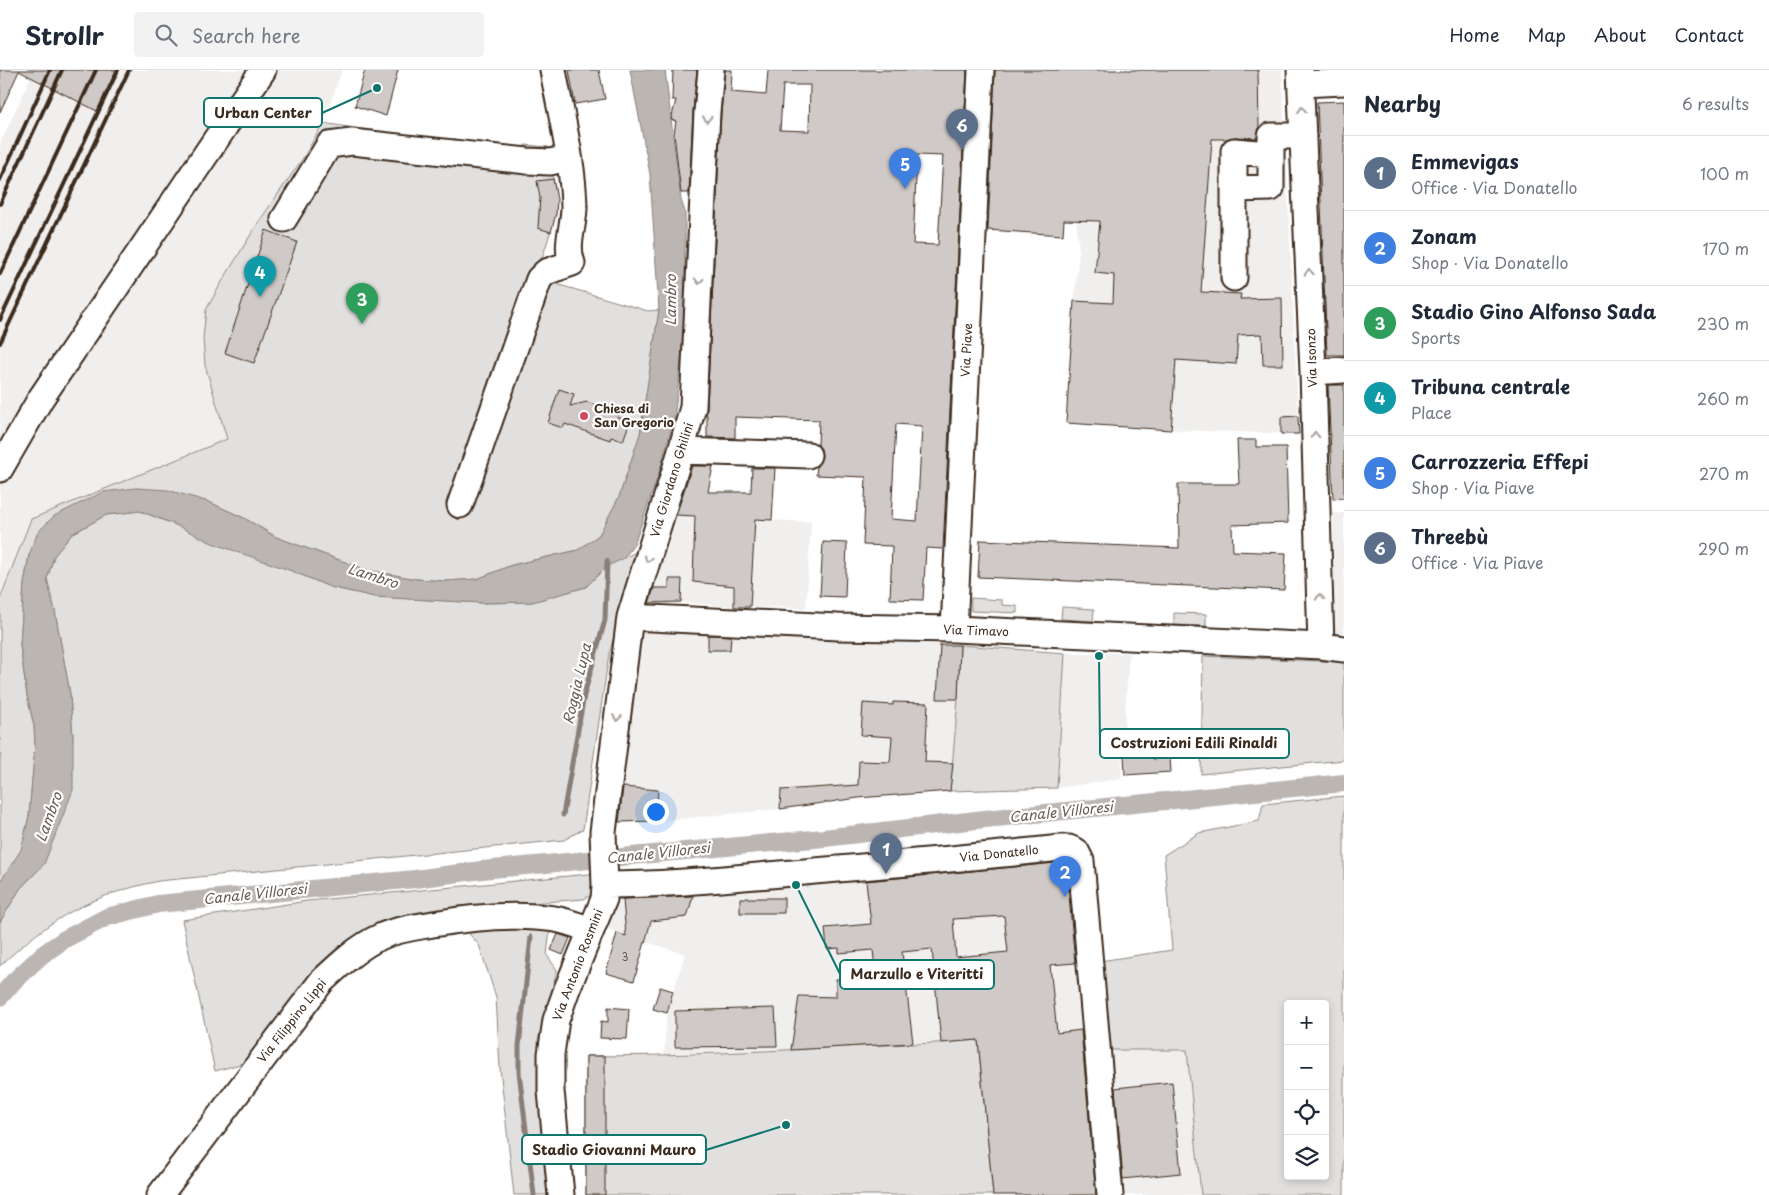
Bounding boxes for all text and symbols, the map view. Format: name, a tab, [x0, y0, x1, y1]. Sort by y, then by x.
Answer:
search box	[134, 12, 484, 57]
text: Strollr	[25, 17, 104, 53]
icon: search	[152, 21, 180, 49]
text: Search here	[192, 21, 301, 49]
text: Home	[1449, 21, 1499, 48]
text: Map	[1527, 21, 1566, 48]
text: About	[1594, 21, 1646, 48]
text: Contact	[1674, 21, 1744, 48]
text: Nearby	[1364, 87, 1441, 119]
text: 6 results	[1682, 91, 1749, 115]
callout: Urban Center	[204, 98, 322, 127]
text: Urban Center	[214, 102, 313, 123]
one-way arrow	[1296, 106, 1307, 114]
pin: 6	[946, 109, 978, 150]
one-way arrow	[701, 115, 712, 123]
text: Emmevigas	[1411, 147, 1519, 175]
pin: 5	[889, 148, 921, 189]
text: 1	[1376, 161, 1384, 185]
text: 100 m	[1700, 161, 1749, 185]
text: Office · Via Donatello	[1411, 175, 1577, 199]
text: Zonam	[1411, 222, 1477, 250]
text: 2	[1374, 236, 1386, 260]
text: 170 m	[1703, 236, 1749, 260]
text: Shop · Via Donatello	[1411, 250, 1568, 274]
pin: 4	[244, 256, 276, 297]
one-way arrow	[1303, 268, 1314, 276]
water label: Lambro	[660, 273, 681, 326]
one-way arrow	[693, 277, 704, 285]
pin: 3	[346, 283, 378, 324]
text: Stadio Gino Alfonso Sada	[1411, 297, 1656, 325]
text: 3	[1375, 311, 1385, 335]
text: 230 m	[1697, 311, 1749, 335]
street label: Via Piave	[956, 322, 976, 377]
text: Sports	[1411, 325, 1460, 349]
street label: Via Isonzo	[1301, 328, 1321, 388]
text: Tribuna centrale	[1411, 372, 1570, 400]
text: 4	[1375, 386, 1385, 410]
text: 260 m	[1697, 386, 1749, 410]
place label: Chiesa di San Gregorio	[594, 399, 674, 431]
text: Place	[1411, 400, 1452, 424]
marker: Chiesa di San Gregorio	[578, 410, 590, 422]
street label: Via Giordano Ghilini	[645, 420, 697, 539]
one-way arrow	[1310, 430, 1320, 438]
text: Carrozzeria Effepi	[1411, 447, 1589, 475]
text: 5	[1375, 461, 1385, 485]
text: 270 m	[1699, 461, 1749, 485]
text: Shop · Via Piave	[1411, 475, 1534, 499]
text: Threebù	[1411, 522, 1488, 550]
text: 6	[1374, 536, 1386, 560]
text: 290 m	[1698, 536, 1749, 560]
text: Office · Via Piave	[1411, 550, 1544, 574]
one-way arrow	[644, 555, 654, 563]
water label: Lambro	[346, 558, 402, 594]
one-way arrow	[1314, 593, 1325, 601]
street label: Via Timavo	[943, 620, 1009, 640]
water label: Roggia Lupa	[557, 641, 596, 726]
one-way arrow	[612, 715, 623, 723]
callout: Costruzioni Edili Rinaldi	[1100, 729, 1289, 758]
text: Costruzioni Edili Rinaldi	[1111, 732, 1277, 753]
water label: Lambro	[30, 788, 68, 844]
water label: Canale Villoresi	[1008, 795, 1116, 827]
your location	[643, 799, 669, 825]
pin: 1	[870, 833, 902, 874]
water label: Canale Villoresi	[605, 836, 713, 868]
street label: Via Donatello	[959, 840, 1040, 866]
pin: 2	[1049, 856, 1081, 897]
water label: Canale Villoresi	[202, 877, 310, 909]
street label: Via Antonio Rosmini	[547, 906, 607, 1023]
house number: 3	[622, 949, 628, 964]
callout: Marzullo e Viteritti	[840, 960, 994, 989]
text: Marzullo e Viteritti	[851, 963, 983, 984]
street label: Via Filippino Lippi	[253, 974, 330, 1066]
map controls	[1284, 1000, 1329, 1180]
button: +	[1284, 1000, 1329, 1045]
button: −	[1284, 1045, 1329, 1090]
button: locate	[1284, 1090, 1329, 1135]
callout: Stadio Giovanni Mauro	[522, 1135, 706, 1164]
button: layers	[1284, 1135, 1329, 1180]
text: Stadio Giovanni Mauro	[532, 1139, 696, 1160]

